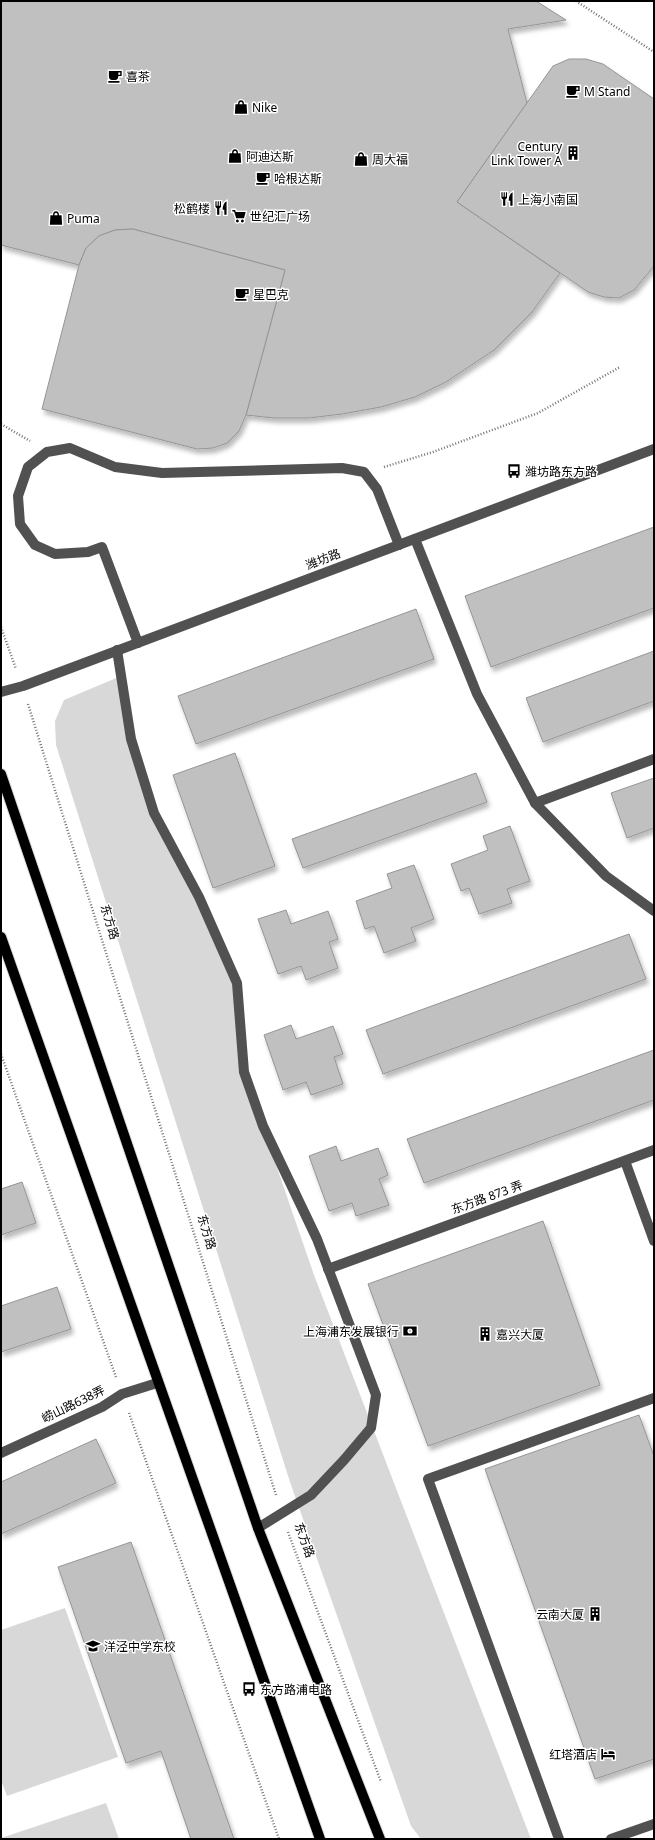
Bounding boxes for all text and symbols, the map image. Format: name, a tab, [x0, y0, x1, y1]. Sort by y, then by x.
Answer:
cafe icon: 喜茶	[107, 68, 123, 84]
place label: 喜茶	[126, 68, 150, 85]
cafe icon: M Stand	[565, 83, 581, 99]
place label: M Stand	[584, 83, 630, 100]
shop icon: Nike	[233, 99, 249, 115]
place label: Nike	[252, 99, 278, 116]
place label: Century Link Tower A	[491, 138, 563, 169]
building icon: Century Link Tower A	[565, 145, 581, 161]
shop icon: 阿迪达斯	[227, 148, 243, 164]
place label: 阿迪达斯	[246, 148, 294, 165]
shop icon: 周大福	[353, 151, 369, 167]
place label: 周大福	[372, 151, 408, 168]
cafe icon: 哈根达斯	[255, 170, 271, 186]
place label: 哈根达斯	[274, 170, 322, 187]
restaurant icon: 上海小南国	[499, 191, 515, 207]
place label: 上海小南国	[518, 191, 578, 208]
place label: 松鹤楼	[174, 200, 210, 217]
restaurant icon: 松鹤楼	[213, 200, 229, 216]
supermarket icon: 世纪汇广场	[231, 208, 247, 224]
place label: 世纪汇广场	[250, 208, 310, 225]
shop icon: Puma	[48, 210, 64, 226]
place label: Puma	[67, 210, 100, 227]
cafe icon: 星巴克	[234, 286, 250, 302]
place label: 星巴克	[253, 286, 289, 303]
bus stop icon: 潍坊路东方路	[506, 463, 522, 479]
place label: 潍坊路东方路	[525, 463, 597, 480]
street label: 潍坊路	[303, 545, 343, 573]
street label: 东方路	[97, 902, 123, 942]
street label: 东方路 873 弄	[449, 1176, 525, 1218]
street label: 东方路	[194, 1212, 220, 1252]
place label: 上海浦东发展银行	[303, 1323, 399, 1340]
bank icon: 上海浦东发展银行	[402, 1323, 418, 1339]
building icon: 嘉兴大厦	[477, 1326, 493, 1342]
place label: 嘉兴大厦	[496, 1326, 544, 1343]
street label: 崂山路638弄	[38, 1381, 108, 1427]
street label: 东方路	[291, 1520, 319, 1560]
place label: 云南大厦	[536, 1606, 584, 1623]
building icon: 云南大厦	[587, 1606, 603, 1622]
school or university icon: 洋泾中学东校	[85, 1638, 101, 1654]
place label: 洋泾中学东校	[104, 1638, 176, 1655]
bus stop icon: 东方路浦电路	[241, 1681, 257, 1697]
place label: 东方路浦电路	[260, 1681, 332, 1698]
place label: 红塔酒店	[549, 1746, 597, 1763]
hotel icon: 红塔酒店	[600, 1746, 616, 1762]

